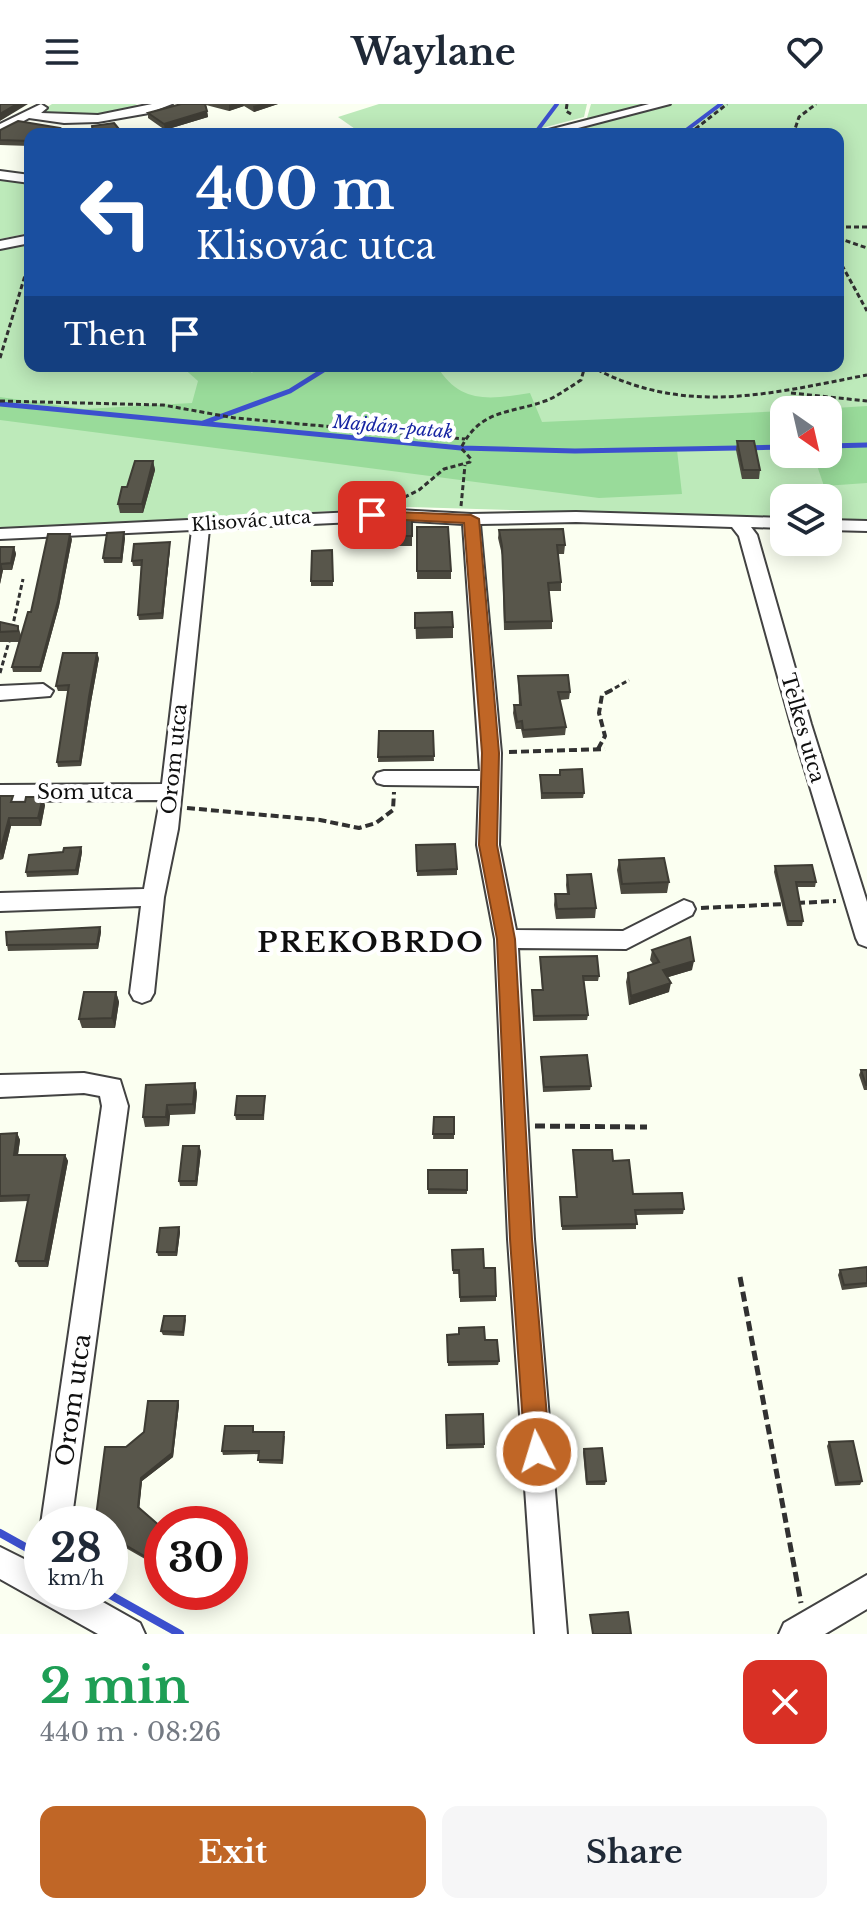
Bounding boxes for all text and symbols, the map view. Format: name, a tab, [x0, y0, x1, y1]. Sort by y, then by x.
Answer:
icon: menu	[40, 30, 84, 74]
text: Waylane	[351, 30, 516, 75]
icon: heart	[783, 30, 827, 74]
text: 400 m	[196, 155, 395, 224]
icon: left	[64, 160, 168, 264]
text: Klisovác utca	[196, 224, 435, 269]
icon: arrive	[163, 312, 207, 356]
text: Then	[64, 316, 147, 353]
north arrow	[770, 396, 842, 468]
map controls	[770, 396, 842, 556]
water label: Majdán-patak	[331, 411, 454, 443]
pin	[338, 481, 406, 549]
button: layers	[770, 484, 842, 556]
icon: arrive	[350, 493, 394, 537]
street label: Klisovác utca	[191, 506, 311, 536]
street label: Telkes utca	[776, 671, 830, 786]
street label: Orom utca	[156, 701, 192, 816]
street label: Som utca	[37, 780, 134, 804]
district label: PREKOBRDO	[257, 925, 485, 960]
street label: Orom utca	[49, 1331, 97, 1468]
position arrow	[495, 1410, 579, 1494]
speed limit sign: 30	[144, 1506, 248, 1610]
text: 28	[50, 1523, 102, 1573]
text: km/h	[48, 1566, 104, 1590]
text: 2 min	[40, 1656, 189, 1716]
button: close	[743, 1660, 827, 1744]
text: 440 m · 08:26	[40, 1716, 221, 1748]
button: Exit	[40, 1806, 426, 1898]
button: Share	[442, 1806, 827, 1898]

